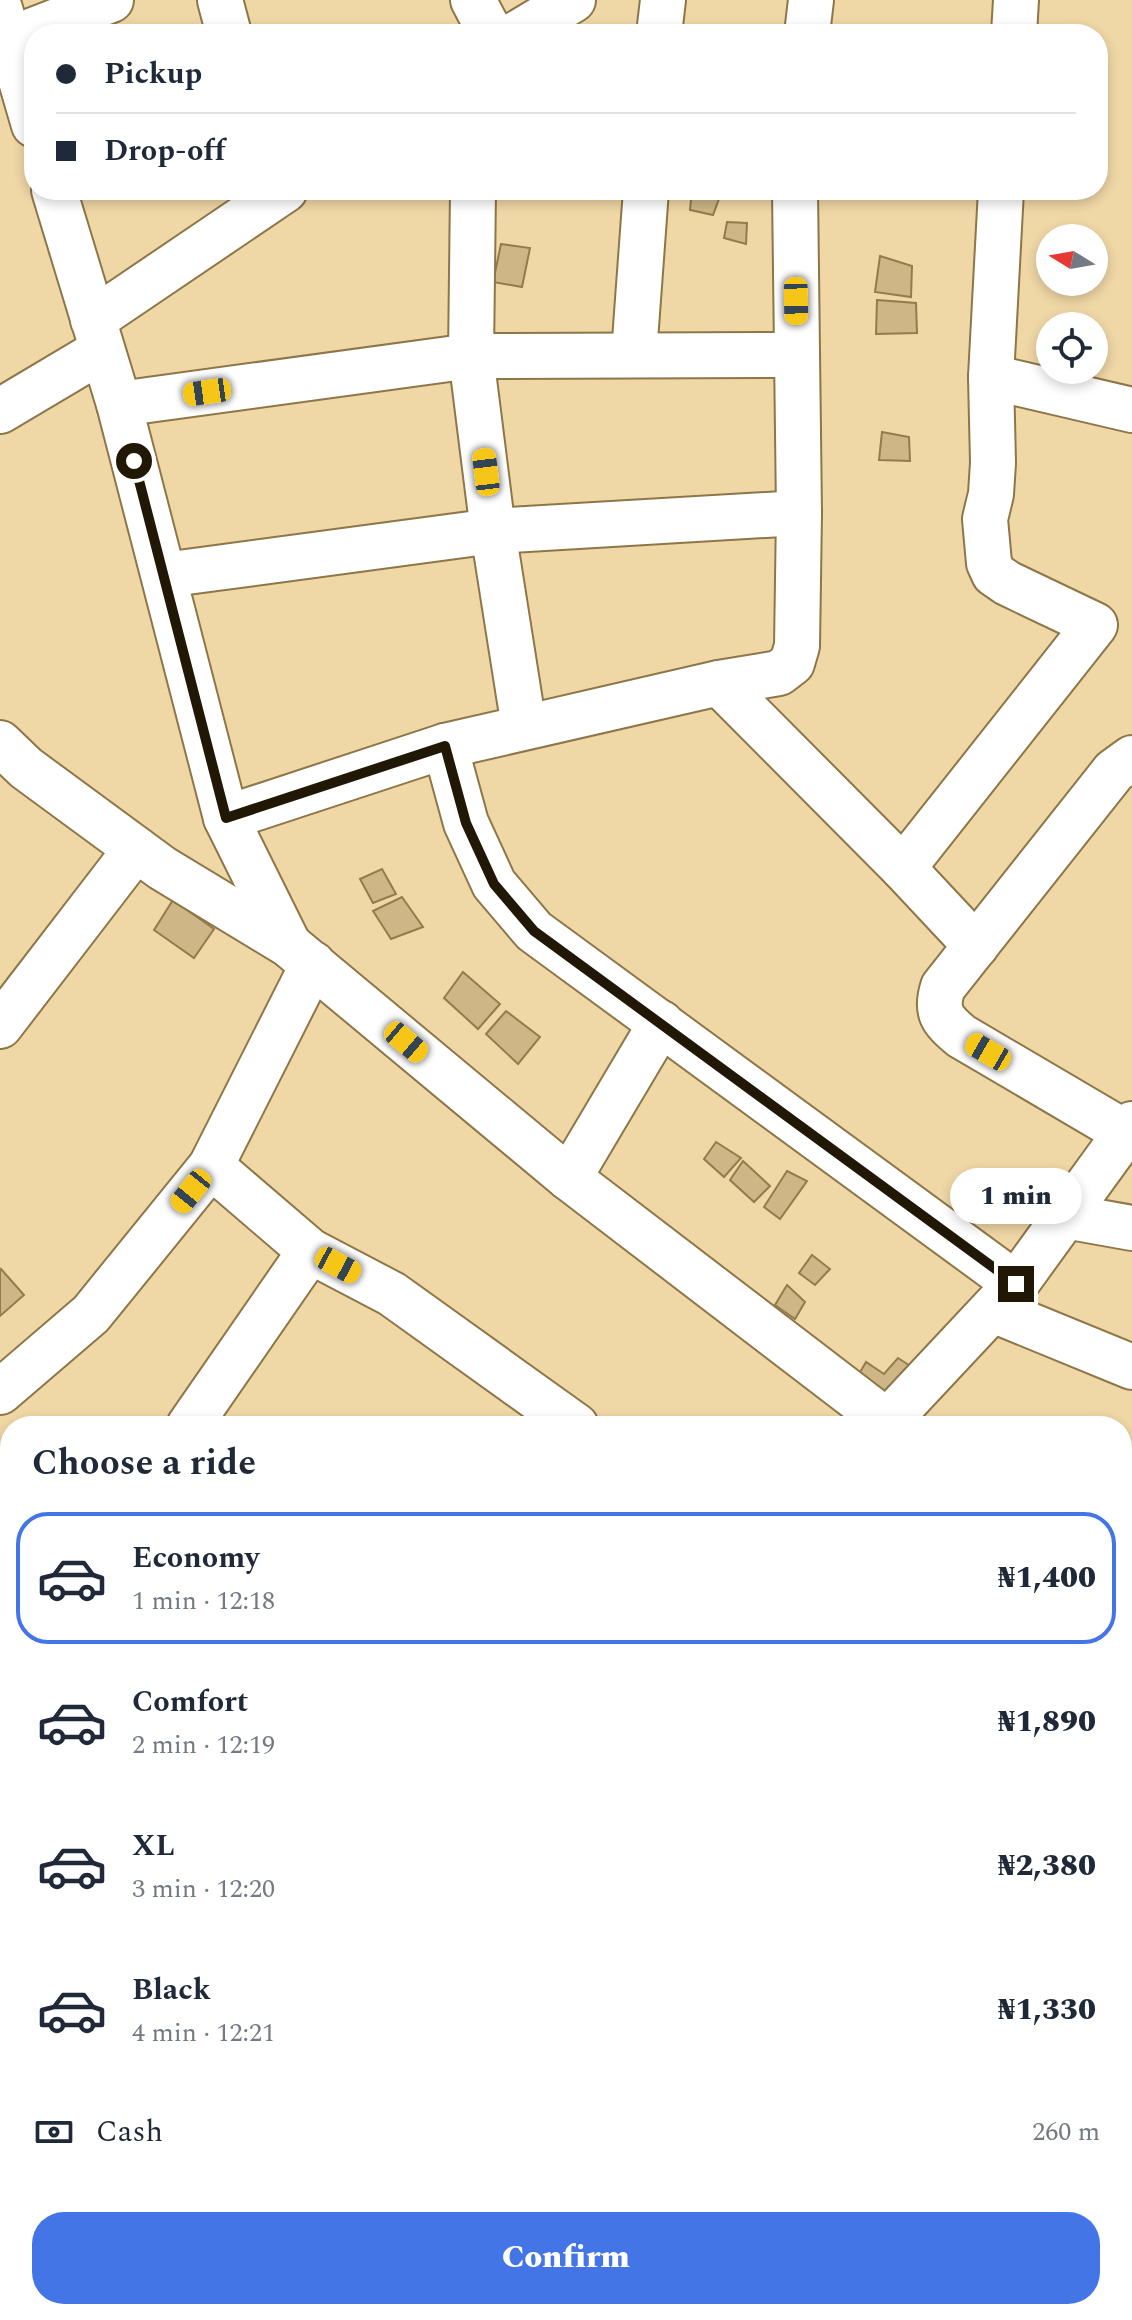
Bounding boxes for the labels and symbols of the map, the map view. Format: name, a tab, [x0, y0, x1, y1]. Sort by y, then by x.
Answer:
north arrow	[1036, 224, 1108, 296]
car	[784, 277, 808, 325]
car	[182, 377, 232, 407]
route start	[116, 443, 152, 479]
car	[471, 447, 501, 497]
car	[380, 1017, 432, 1067]
car	[961, 1030, 1015, 1074]
car	[167, 1165, 215, 1217]
callout: 1 min	[950, 1168, 1082, 1224]
car	[311, 1243, 365, 1287]
route end	[998, 1266, 1034, 1302]

